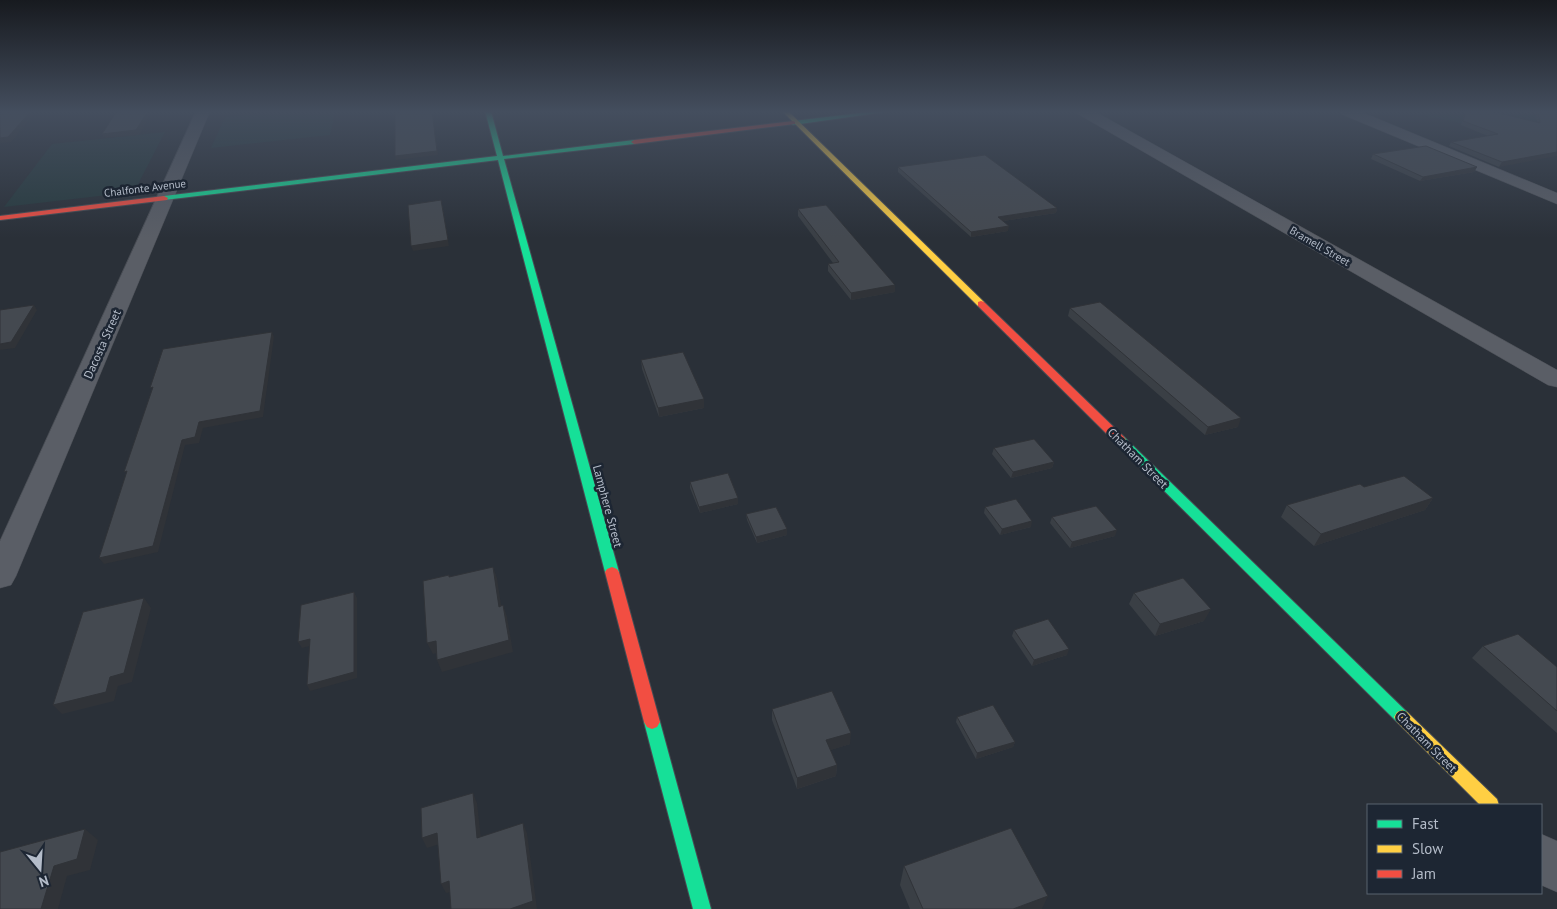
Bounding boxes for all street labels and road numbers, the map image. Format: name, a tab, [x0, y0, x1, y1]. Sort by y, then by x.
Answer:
street label: Chalfonte Avenue	[103, 176, 187, 200]
street label: Bramell Street	[1287, 223, 1353, 269]
street label: Dacosta Street	[80, 307, 124, 381]
street label: Chatham Street	[1105, 425, 1171, 491]
street label: Lamphere Street	[590, 463, 626, 549]
street label: Chatham Street	[1394, 709, 1460, 775]

